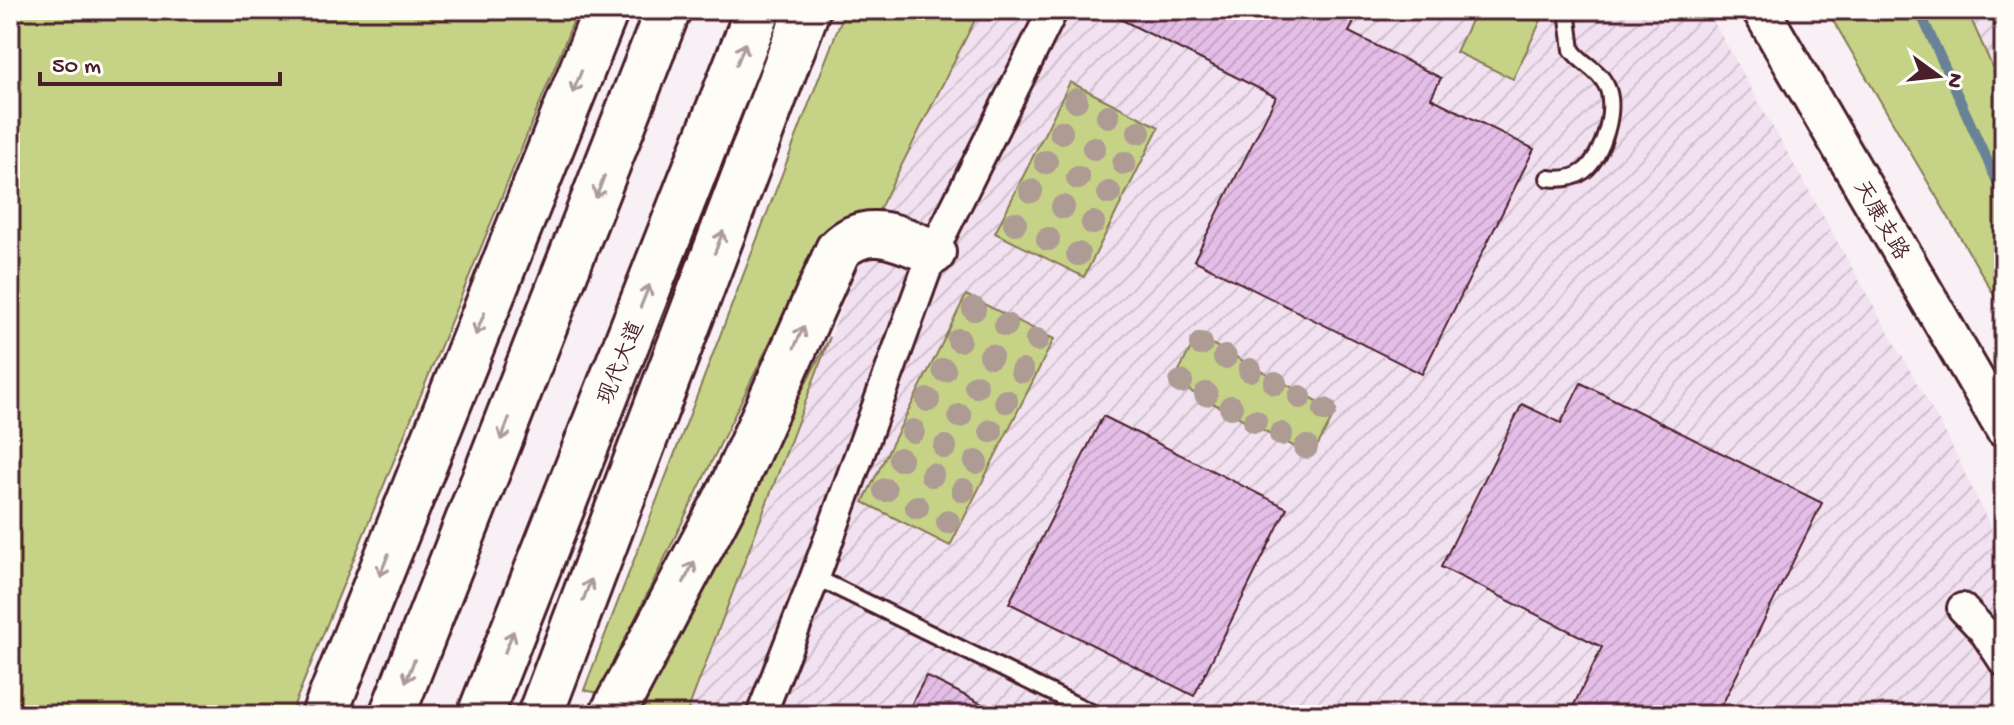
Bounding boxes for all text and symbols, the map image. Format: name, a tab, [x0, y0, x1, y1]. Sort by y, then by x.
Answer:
scale bar	[40, 36, 280, 86]
north arrow	[1898, 36, 1978, 116]
one-way arrow	[735, 43, 749, 67]
text: 50 m	[52, 53, 101, 82]
one-way arrow	[569, 69, 583, 94]
text: N	[1939, 70, 1968, 90]
one-way arrow	[591, 174, 606, 199]
street label: 天康支路	[1846, 175, 1915, 266]
one-way arrow	[713, 230, 727, 255]
one-way arrow	[639, 284, 654, 309]
one-way arrow	[472, 311, 486, 336]
street label: 现代大道	[593, 317, 651, 409]
one-way arrow	[793, 325, 808, 350]
one-way arrow	[496, 416, 511, 441]
one-way arrow	[376, 552, 390, 577]
one-way arrow	[681, 561, 697, 585]
one-way arrow	[581, 578, 595, 603]
one-way arrow	[503, 630, 517, 655]
one-way arrow	[401, 658, 416, 683]

